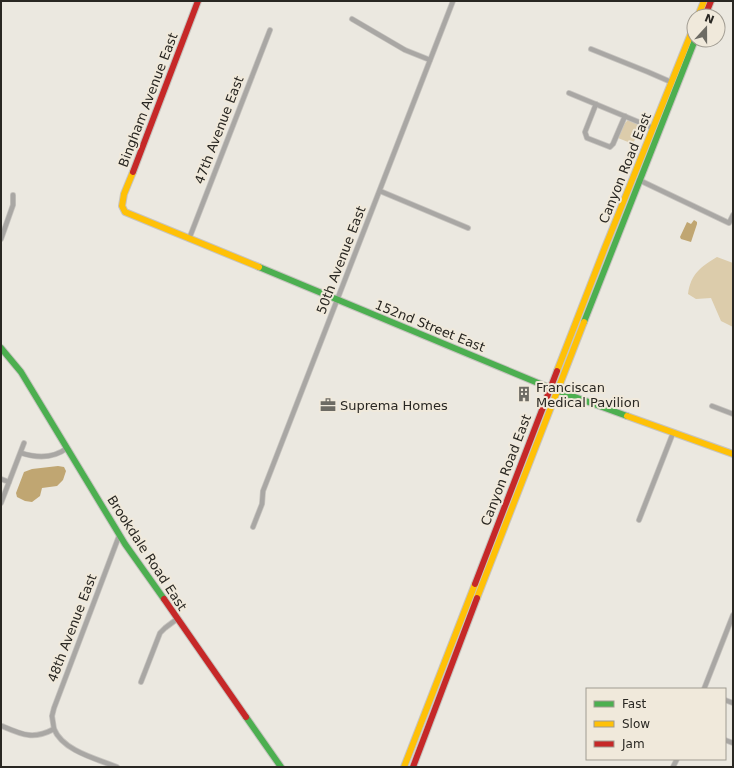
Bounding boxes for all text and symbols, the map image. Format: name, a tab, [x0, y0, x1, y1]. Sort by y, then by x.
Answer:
north arrow	[686, 8, 726, 48]
text: N	[703, 11, 716, 27]
street label: Bingham Avenue East	[115, 31, 181, 169]
street label: 47th Avenue East	[191, 74, 247, 186]
street label: Canyon Road East	[596, 110, 654, 226]
street label: 50th Avenue East	[313, 204, 369, 316]
street label: 152nd Street East	[373, 297, 487, 355]
place label: Franciscan Medical Pavilion	[536, 380, 640, 410]
building icon: Franciscan Medical Pavilion	[515, 385, 533, 403]
office icon: Suprema Homes	[319, 396, 337, 414]
place label: Suprema Homes	[340, 398, 448, 413]
street label: Canyon Road East	[478, 412, 534, 528]
street label: Brookdale Road East	[104, 493, 190, 613]
street label: 48th Avenue East	[44, 572, 100, 684]
legend	[586, 688, 726, 760]
text: Fast	[622, 697, 646, 711]
text: Slow	[622, 717, 650, 731]
text: Jam	[621, 737, 645, 751]

